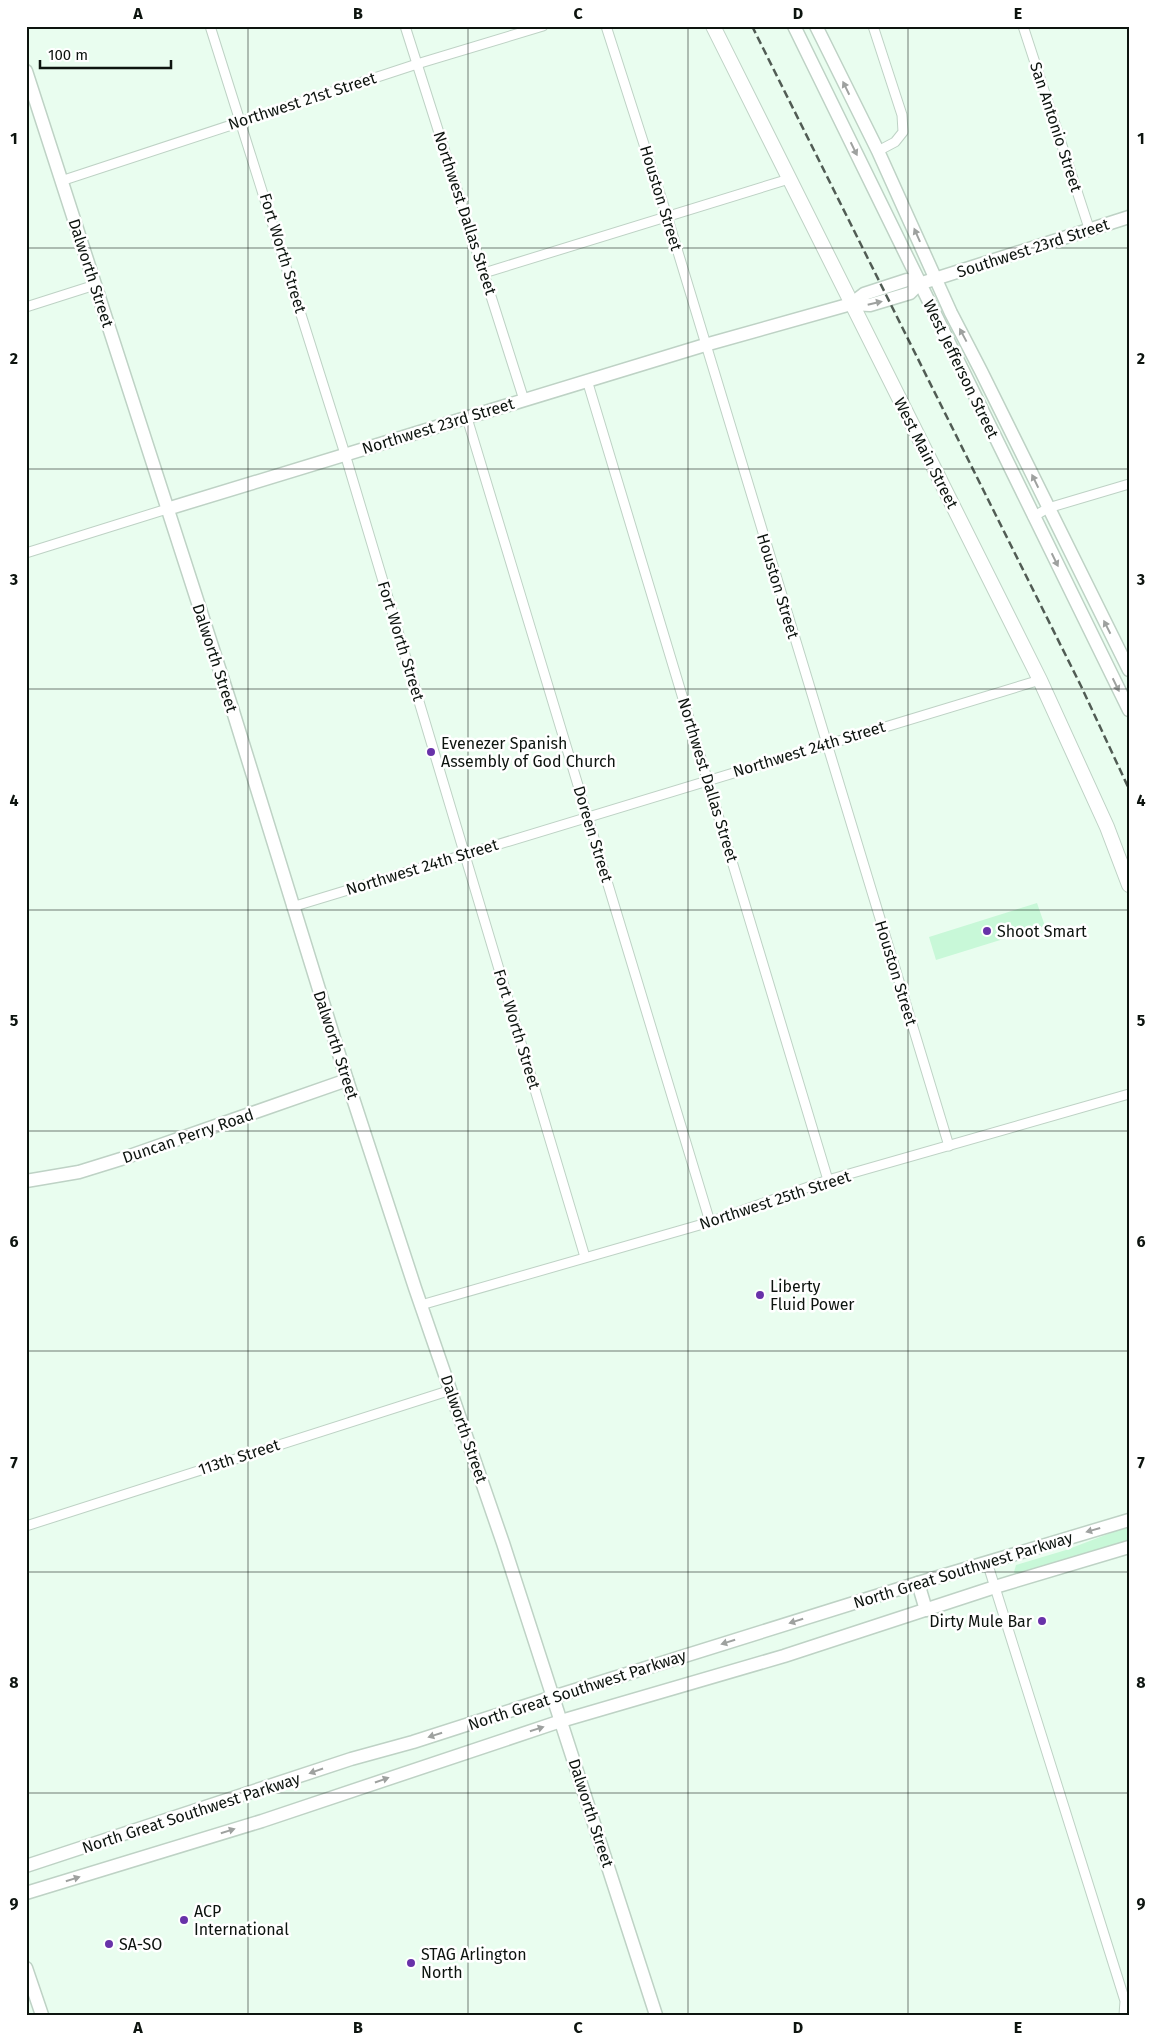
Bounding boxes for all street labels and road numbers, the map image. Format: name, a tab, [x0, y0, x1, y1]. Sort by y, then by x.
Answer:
street label: San Antonio Street	[1026, 60, 1086, 195]
street label: Northwest 21st Street	[226, 68, 379, 134]
street label: Northwest Dallas Street	[430, 129, 501, 297]
street label: Houston Street	[636, 143, 686, 253]
street label: Fort Worth Street	[256, 191, 310, 315]
street label: Southwest 23rd Street	[954, 214, 1112, 282]
street label: Dalworth Street	[64, 216, 118, 330]
street label: West Jefferson Street	[919, 297, 1003, 442]
street label: Northwest 23rd Street	[360, 394, 517, 458]
street label: West Main Street	[890, 394, 962, 512]
street label: Houston Street	[753, 531, 803, 641]
street label: Fort Worth Street	[374, 579, 428, 703]
street label: Dalworth Street	[188, 601, 242, 715]
street label: Northwest Dallas Street	[674, 695, 742, 865]
street label: Northwest 24th Street	[731, 717, 888, 781]
street label: Doreen Street	[569, 783, 617, 885]
street label: Northwest 24th Street	[344, 835, 501, 899]
street label: Houston Street	[871, 918, 921, 1028]
street label: Fort Worth Street	[490, 967, 544, 1091]
street label: Dalworth Street	[309, 988, 363, 1102]
street label: Duncan Perry Road	[120, 1105, 256, 1167]
street label: Northwest 25th Street	[697, 1166, 853, 1233]
street label: Dalworth Street	[437, 1372, 491, 1486]
street label: 113th Street	[196, 1435, 282, 1479]
street label: North Great Southwest Parkway	[851, 1528, 1075, 1612]
street label: North Great Southwest Parkway	[466, 1646, 689, 1734]
street label: Dalworth Street	[564, 1756, 618, 1870]
street label: North Great Southwest Parkway	[80, 1769, 303, 1857]

